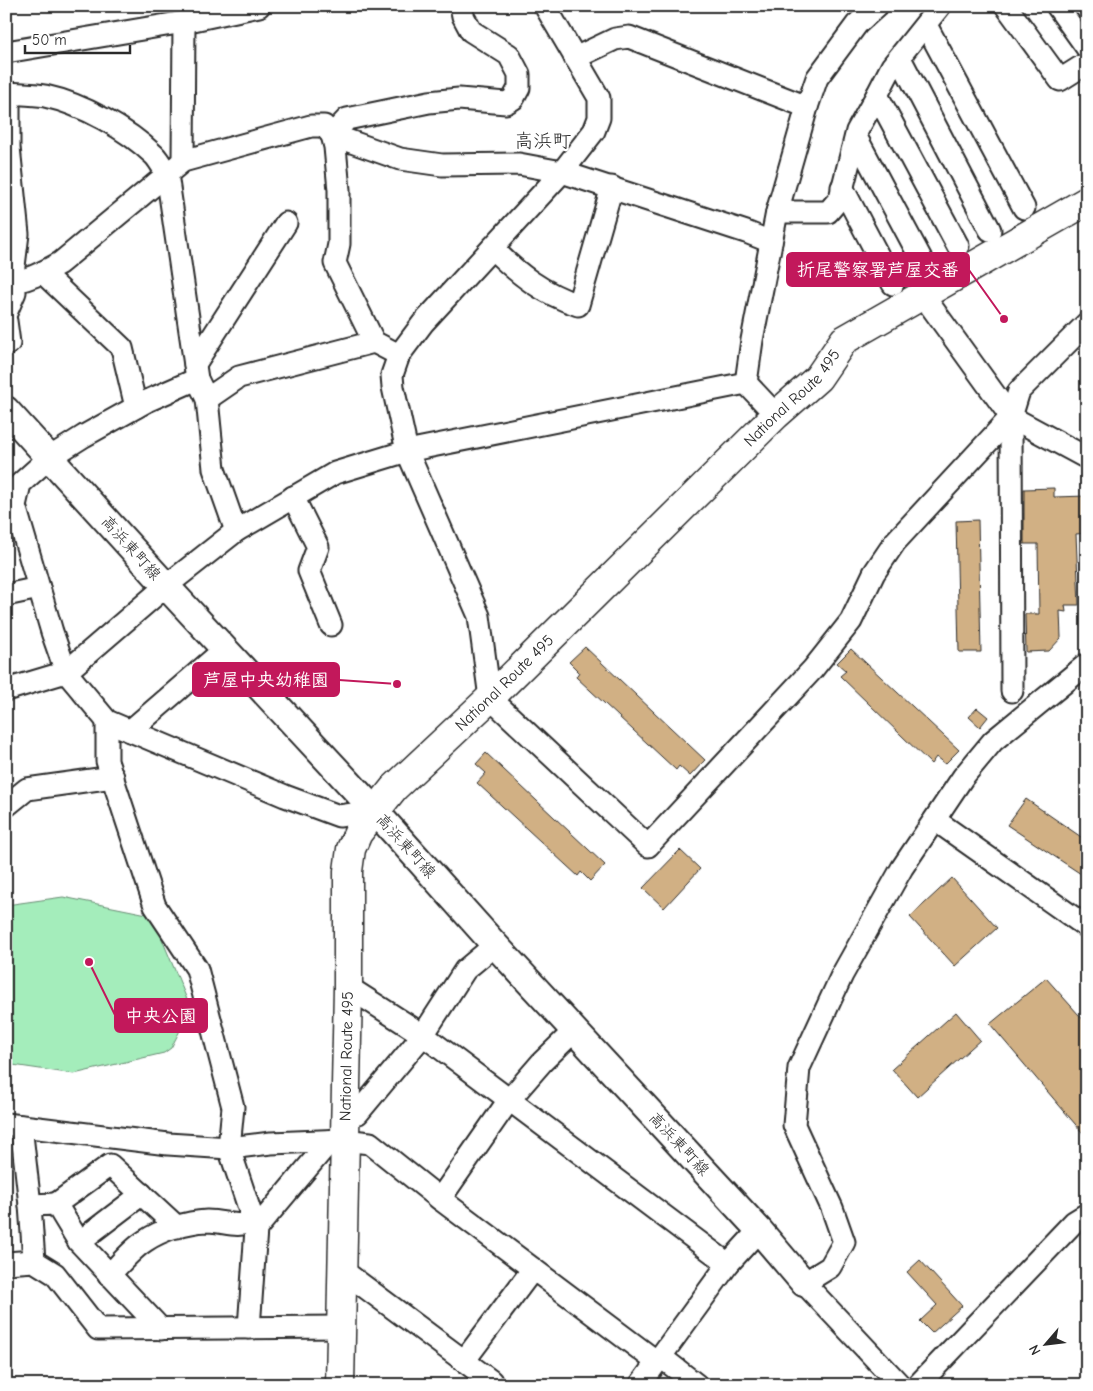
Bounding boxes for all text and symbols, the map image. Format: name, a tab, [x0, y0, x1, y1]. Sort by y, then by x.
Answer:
scale bar	[25, 22, 130, 54]
text: 50 m	[32, 31, 67, 49]
district label: 高浜町	[514, 130, 572, 152]
callout: 折尾警察署芦屋交番	[787, 253, 969, 286]
text: 折尾警察署芦屋交番	[797, 260, 959, 281]
street label: National Route 495	[740, 346, 844, 450]
street label: 高浜東町線	[98, 512, 164, 584]
street label: National Route 495	[452, 631, 557, 735]
callout: 芦屋中央幼稚園	[193, 663, 339, 696]
text: 芦屋中央幼稚園	[203, 670, 329, 691]
street label: 高浜東町線	[373, 810, 439, 882]
street label: National Route 495	[336, 991, 357, 1121]
callout: 中央公園	[115, 999, 207, 1032]
text: 中央公園	[125, 1006, 197, 1027]
street label: 高浜東町線	[645, 1109, 713, 1179]
north arrow	[1020, 1318, 1070, 1368]
text: N	[1025, 1342, 1045, 1358]

